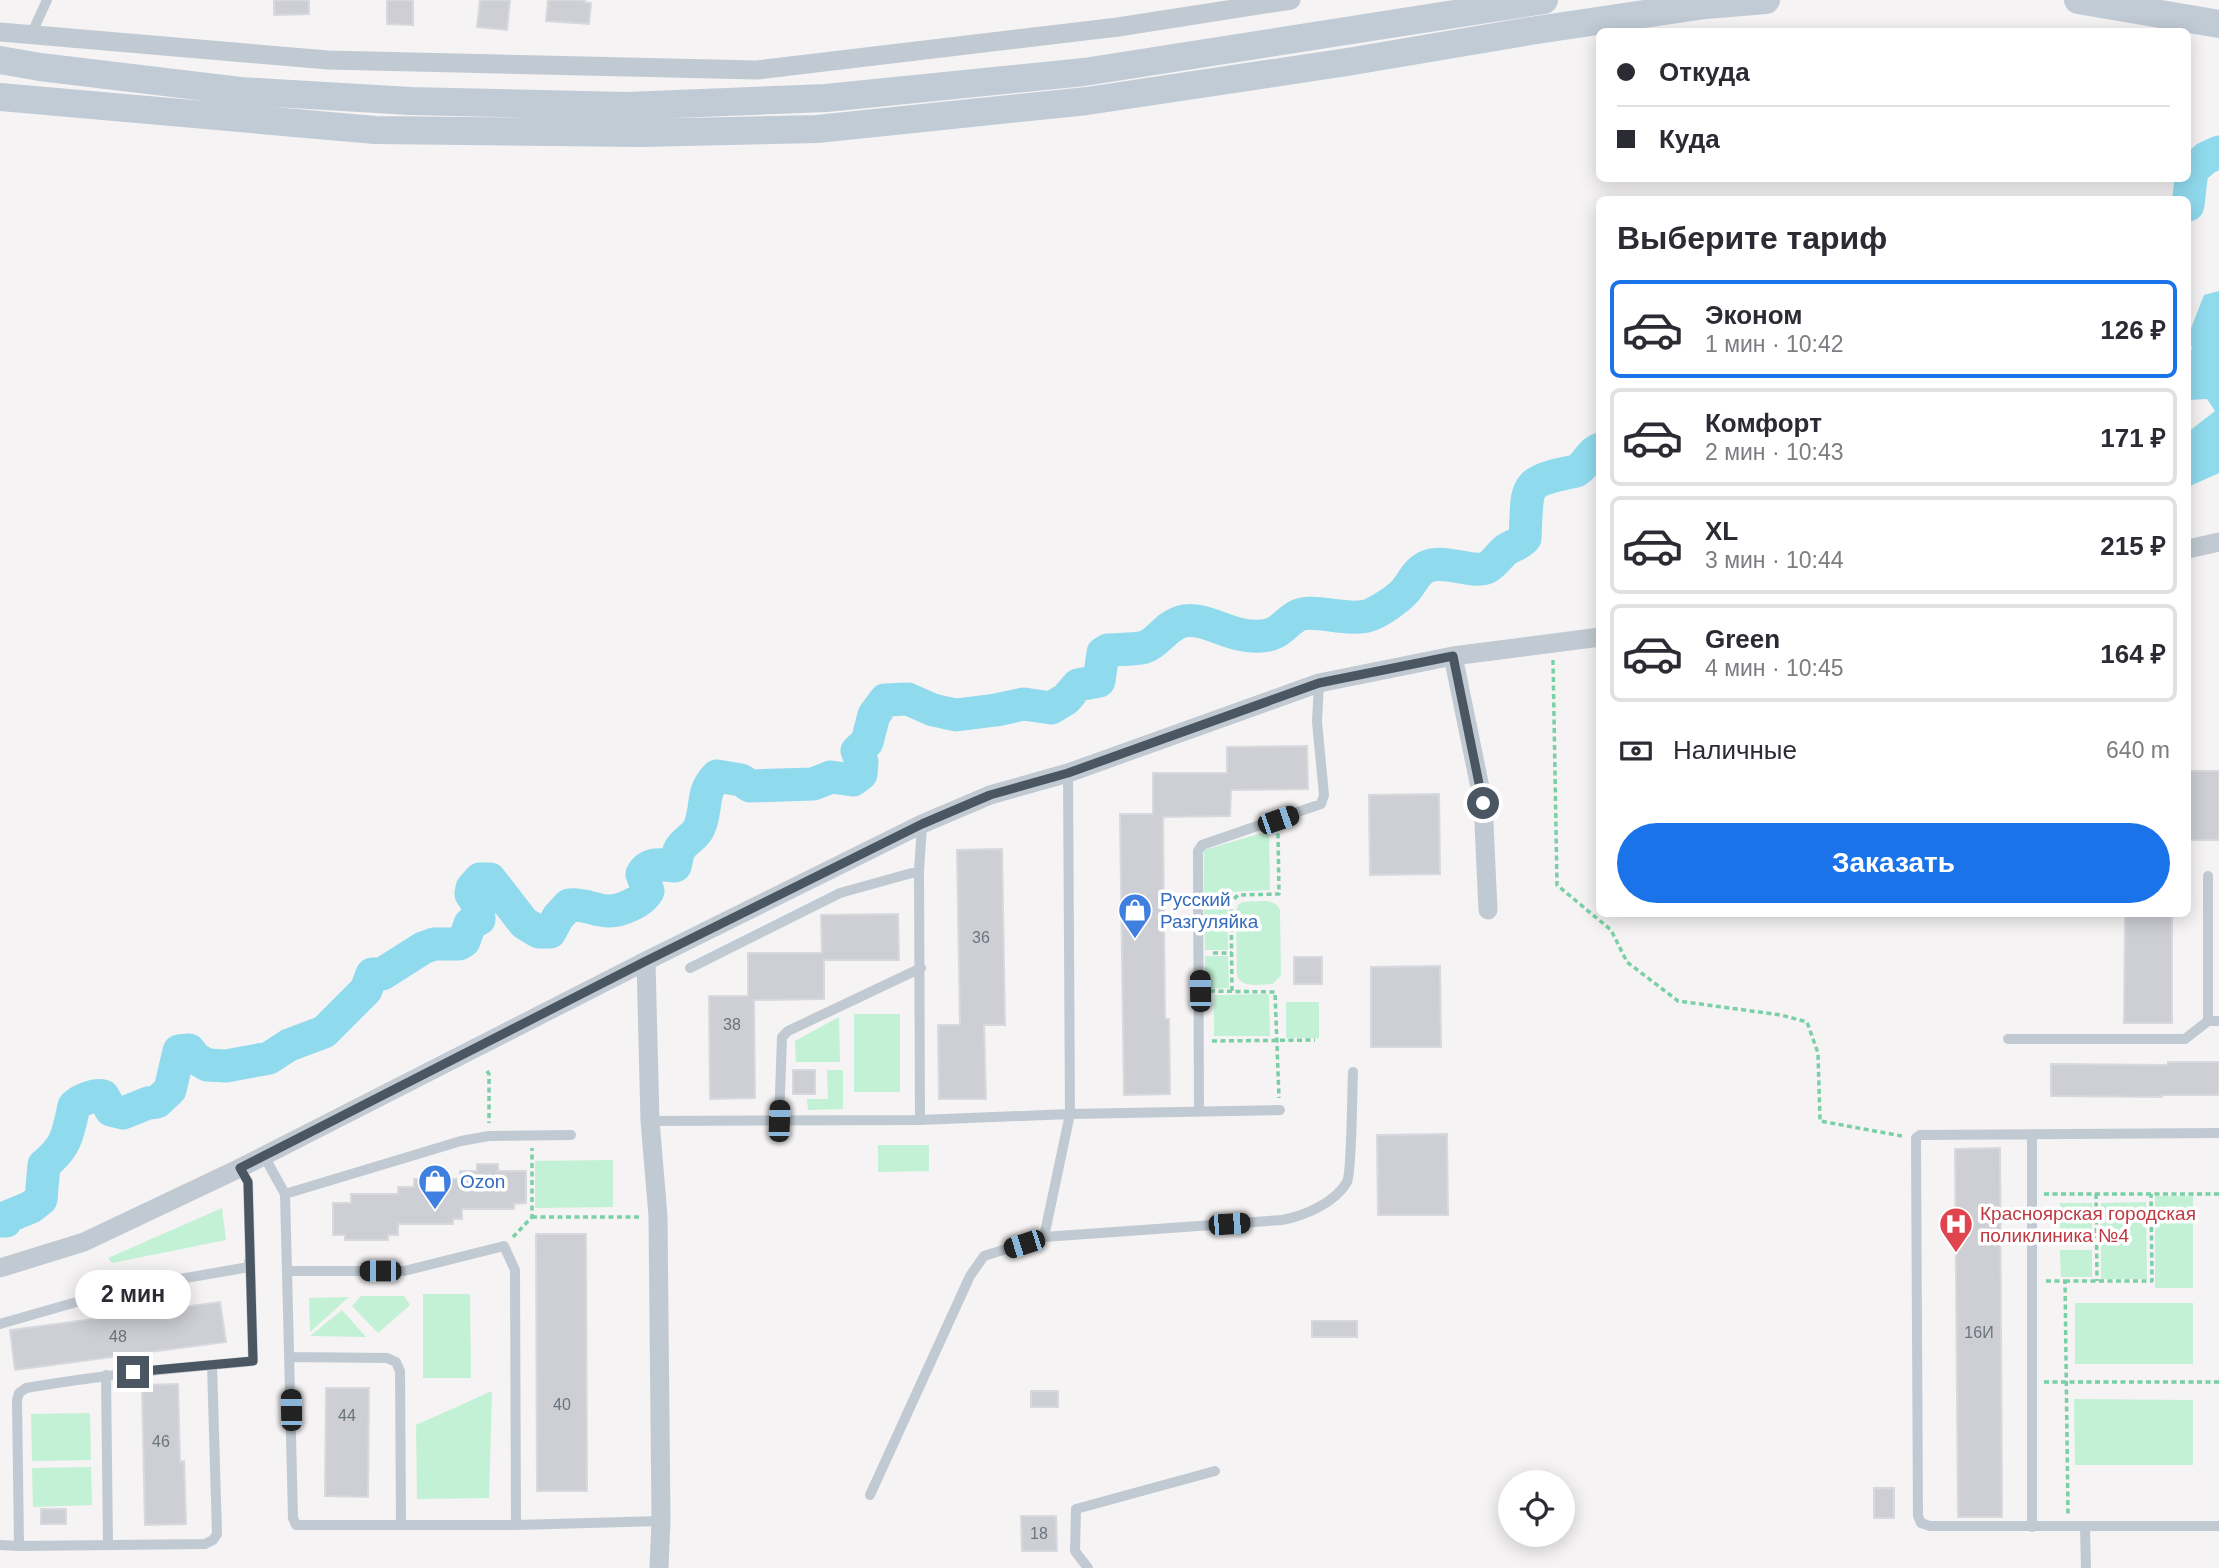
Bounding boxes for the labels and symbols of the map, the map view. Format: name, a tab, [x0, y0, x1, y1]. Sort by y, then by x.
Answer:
route start	[1467, 787, 1499, 819]
car	[1255, 803, 1302, 837]
place label: Русский Разгуляйка	[1160, 889, 1259, 932]
shop icon: Русский Разгуляйка	[1116, 891, 1154, 940]
house number: 36	[972, 929, 990, 946]
car	[1190, 970, 1211, 1012]
house number: 38	[723, 1016, 741, 1033]
car	[768, 1100, 791, 1142]
shop icon: Ozon	[416, 1162, 454, 1211]
place label: Ozon	[460, 1171, 505, 1192]
place label: Красноярская городская поликлиника №4	[1980, 1203, 2196, 1246]
hospital icon: Красноярская городская поликлиника №4	[1937, 1205, 1975, 1254]
car	[1208, 1212, 1251, 1236]
car	[1001, 1228, 1048, 1260]
car	[360, 1261, 402, 1282]
callout: 2 мин	[75, 1270, 191, 1320]
house number: 16И	[1964, 1324, 1994, 1341]
house number: 48	[109, 1328, 127, 1345]
route end	[117, 1356, 149, 1388]
car	[281, 1389, 302, 1431]
house number: 40	[553, 1396, 571, 1413]
house number: 44	[338, 1407, 356, 1424]
house number: 46	[152, 1433, 170, 1450]
house number: 18	[1030, 1525, 1048, 1542]

